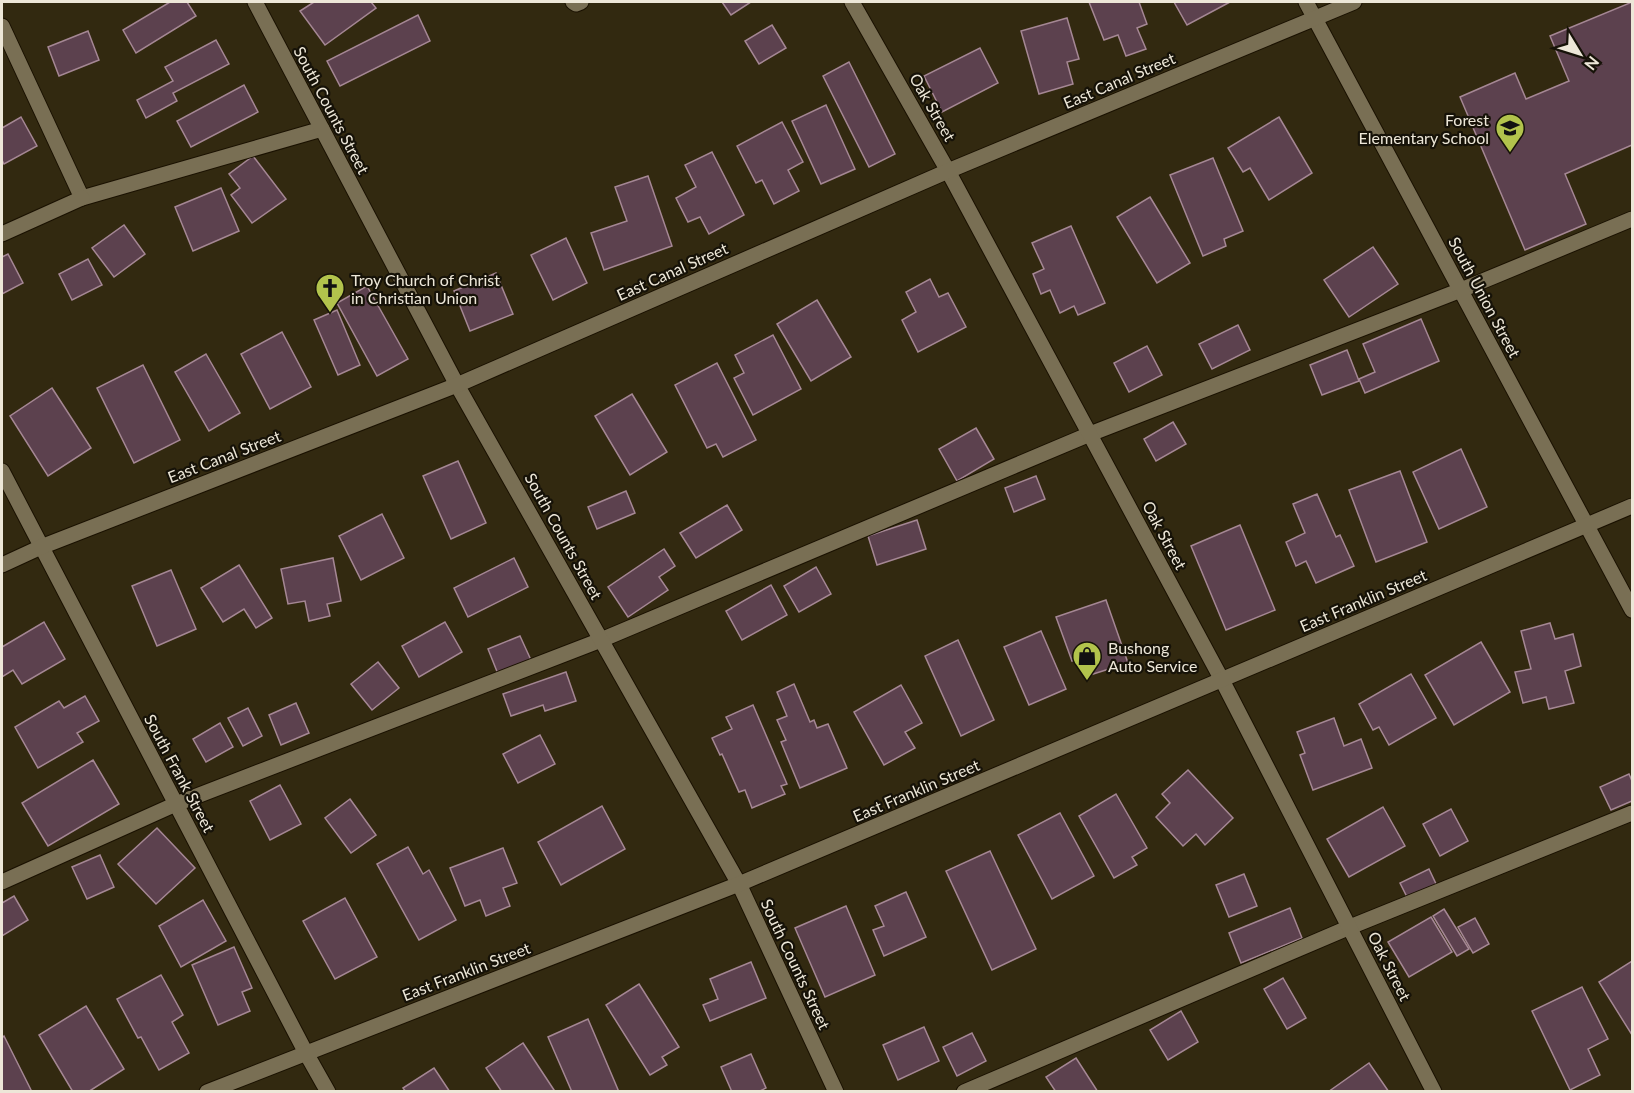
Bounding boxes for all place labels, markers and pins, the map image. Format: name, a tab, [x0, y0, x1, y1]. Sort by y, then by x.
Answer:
place label: Forest Elementary School	[1359, 110, 1489, 147]
school or university icon: Forest Elementary School	[1494, 112, 1526, 154]
place label: Troy Church of Christ in Christian Union	[351, 270, 500, 307]
church icon: Troy Church of Christ in Christian Union	[314, 272, 346, 314]
place label: Bushong Auto Service	[1108, 638, 1197, 675]
shop icon: Bushong Auto Service	[1071, 640, 1103, 682]

